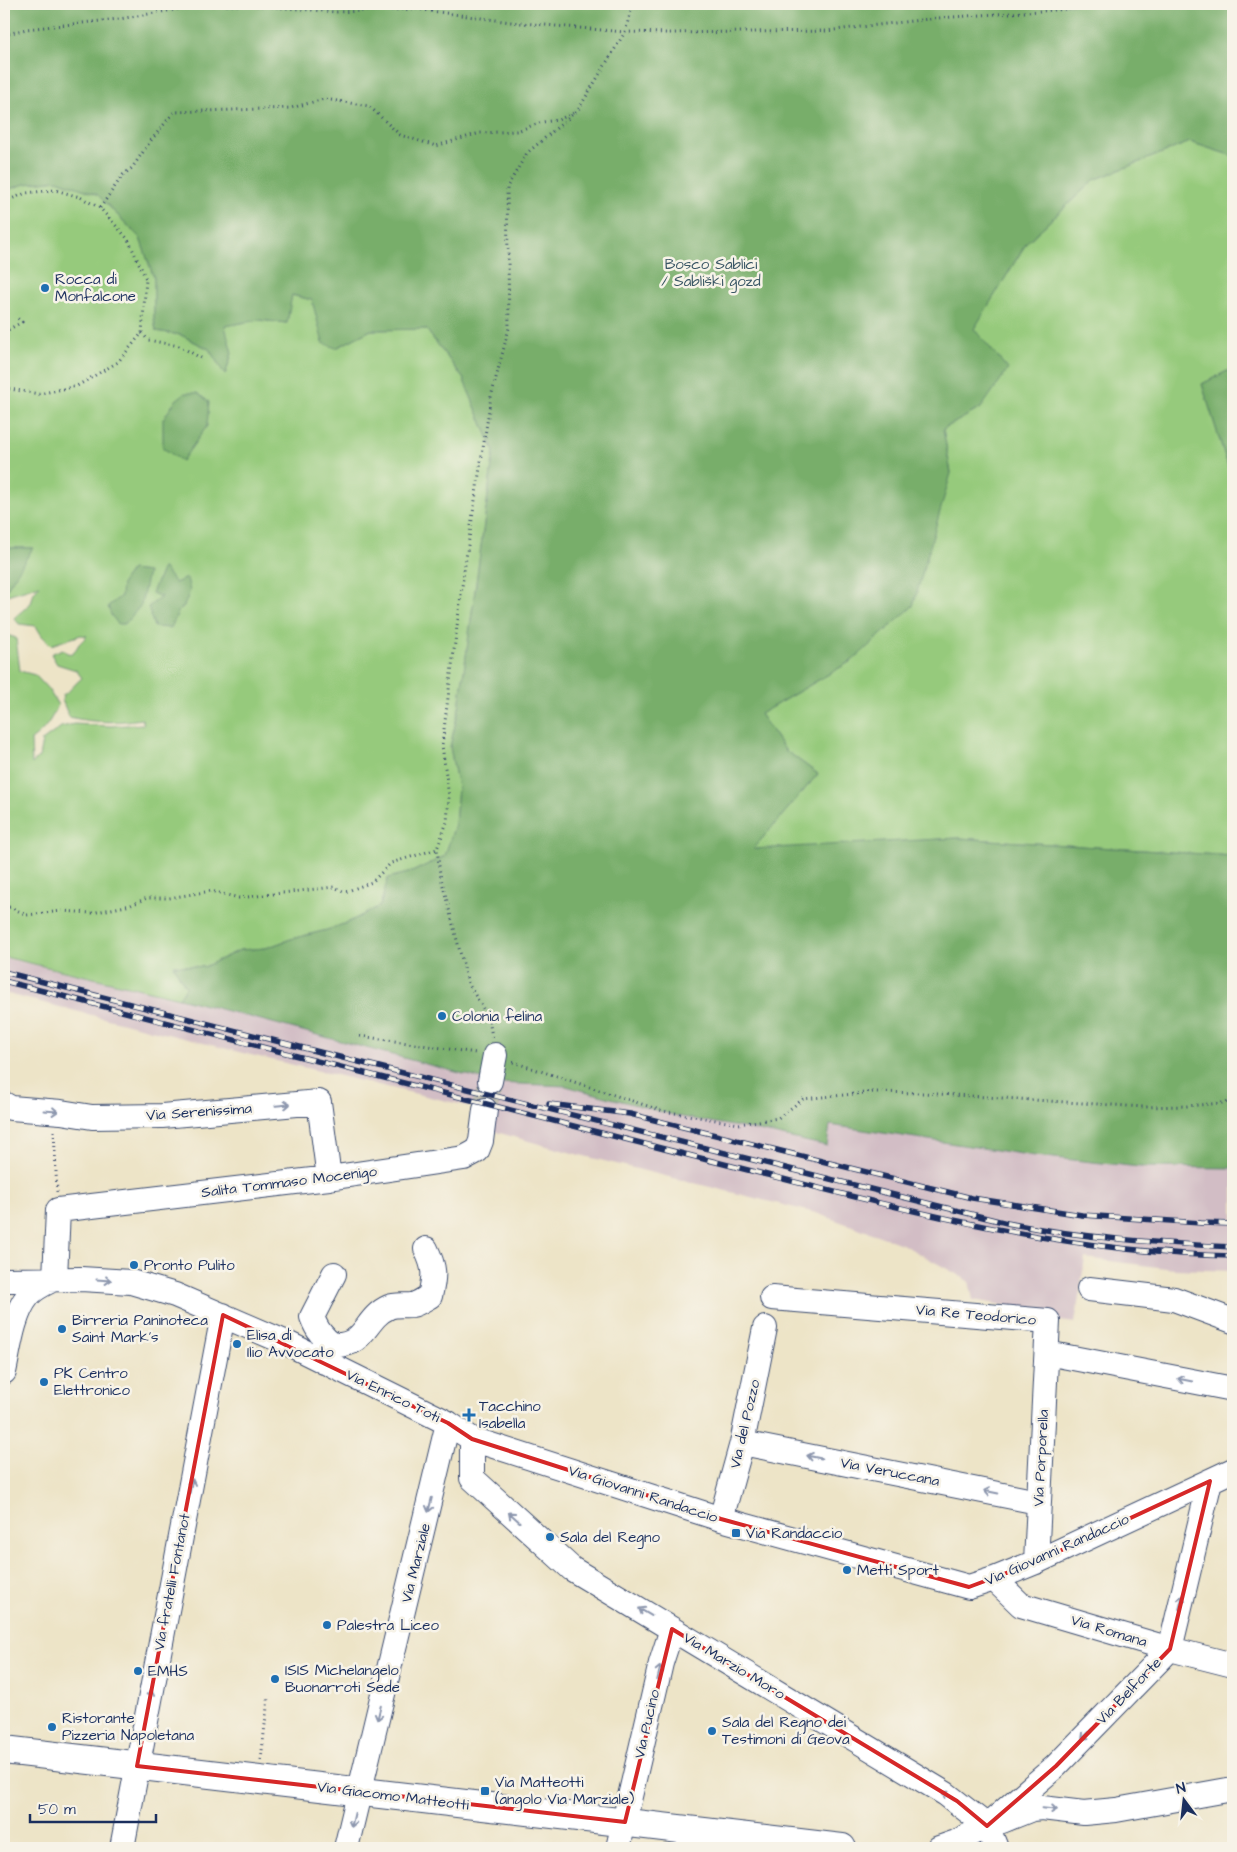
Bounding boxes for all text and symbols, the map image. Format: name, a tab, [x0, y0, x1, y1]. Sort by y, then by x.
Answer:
park label: Bosco Sablici / Sabliški gozd	[661, 254, 761, 293]
place label: Rocca di Monfalcone	[55, 269, 136, 307]
marker: Rocca di Monfalcone	[39, 282, 51, 294]
place label: Colonia felina	[452, 1006, 542, 1027]
marker: Colonia felina	[436, 1010, 448, 1022]
street label: Via Serenissima	[145, 1098, 253, 1126]
one-way arrow	[274, 1101, 290, 1110]
one-way arrow	[43, 1107, 59, 1116]
street label: Salita Tommaso Mocenigo	[200, 1161, 379, 1204]
place label: Pronto Pulito	[144, 1255, 235, 1276]
marker: Pronto Pulito	[128, 1259, 140, 1271]
one-way arrow	[96, 1276, 112, 1285]
street label: Via Re Teodorico	[915, 1299, 1038, 1331]
place label: Birreria Paninoteca Saint Mark's	[72, 1310, 208, 1348]
marker: Birreria Paninoteca Saint Mark's	[56, 1323, 68, 1335]
place label: Elisa di Ilio Avvocato	[247, 1325, 334, 1363]
marker: Elisa di Ilio Avvocato	[231, 1338, 243, 1350]
place label: PK Centro Elettronico	[54, 1363, 130, 1401]
street label: Via Enrico Toti	[342, 1364, 444, 1428]
one-way arrow	[1178, 1375, 1194, 1384]
marker: PK Centro Elettronico	[38, 1376, 50, 1388]
street label: Via del Pozzo	[725, 1377, 766, 1471]
place label: Tacchino Isabella	[479, 1396, 541, 1434]
marker: Tacchino Isabella	[463, 1409, 475, 1421]
street label: Via Porporella	[1028, 1409, 1054, 1507]
one-way arrow	[807, 1452, 823, 1462]
street label: Via Veruccana	[839, 1452, 942, 1492]
street label: Via Giovanni Randaccio	[566, 1460, 721, 1528]
one-way arrow	[186, 1478, 196, 1494]
one-way arrow	[983, 1487, 999, 1497]
one-way arrow	[425, 1496, 434, 1512]
street label: Via Giovanni Randaccio	[982, 1508, 1133, 1591]
one-way arrow	[508, 1511, 521, 1522]
street label: Via fratelli Fontanot	[148, 1512, 196, 1652]
street label: Via Marziale	[396, 1521, 436, 1605]
place label: Via Randaccio	[746, 1523, 843, 1544]
place label: Sala del Regno	[560, 1527, 660, 1549]
marker: Via Randaccio	[730, 1527, 742, 1539]
marker: Sala del Regno	[544, 1531, 556, 1543]
place label: Metti Sport	[857, 1560, 939, 1581]
marker: Metti Sport	[841, 1564, 853, 1576]
one-way arrow	[1177, 1594, 1186, 1610]
one-way arrow	[638, 1607, 652, 1617]
street label: Via Romana	[1068, 1609, 1150, 1653]
place label: Palestra Liceo	[337, 1615, 439, 1636]
marker: Palestra Liceo	[321, 1619, 333, 1631]
street label: Via Marzio Moro	[679, 1627, 789, 1705]
street label: Via Belforte	[1091, 1653, 1167, 1729]
place label: ISIS Michelangelo Buonarroti Sede	[285, 1660, 400, 1698]
place label: EMHS	[148, 1661, 188, 1682]
marker: EMHS	[132, 1665, 144, 1677]
one-way arrow	[655, 1665, 664, 1681]
marker: ISIS Michelangelo Buonarroti Sede	[269, 1673, 281, 1685]
street label: Via Pucino	[629, 1687, 665, 1761]
one-way arrow	[146, 1690, 155, 1706]
one-way arrow	[374, 1705, 383, 1721]
place label: Ristorante Pizzeria Napoletana	[62, 1708, 194, 1746]
place label: Sala del Regno dei Testimoni di Geova	[722, 1712, 850, 1750]
marker: Ristorante Pizzeria Napoletana	[46, 1721, 58, 1733]
marker: Sala del Regno dei Testimoni di Geova	[706, 1725, 718, 1737]
one-way arrow	[1081, 1728, 1093, 1740]
place label: Via Matteotti (angolo Via Marziale)	[495, 1772, 634, 1811]
north arrow	[1160, 1774, 1210, 1824]
street label: Via Giacomo Matteotti	[316, 1776, 471, 1816]
text: N	[1174, 1778, 1188, 1799]
marker: Via Matteotti (angolo Via Marziale)	[479, 1785, 491, 1797]
one-way arrow	[942, 1791, 956, 1801]
scale bar	[30, 1792, 156, 1824]
text: 50 m	[38, 1799, 76, 1820]
one-way arrow	[1041, 1804, 1057, 1814]
one-way arrow	[348, 1812, 357, 1828]

